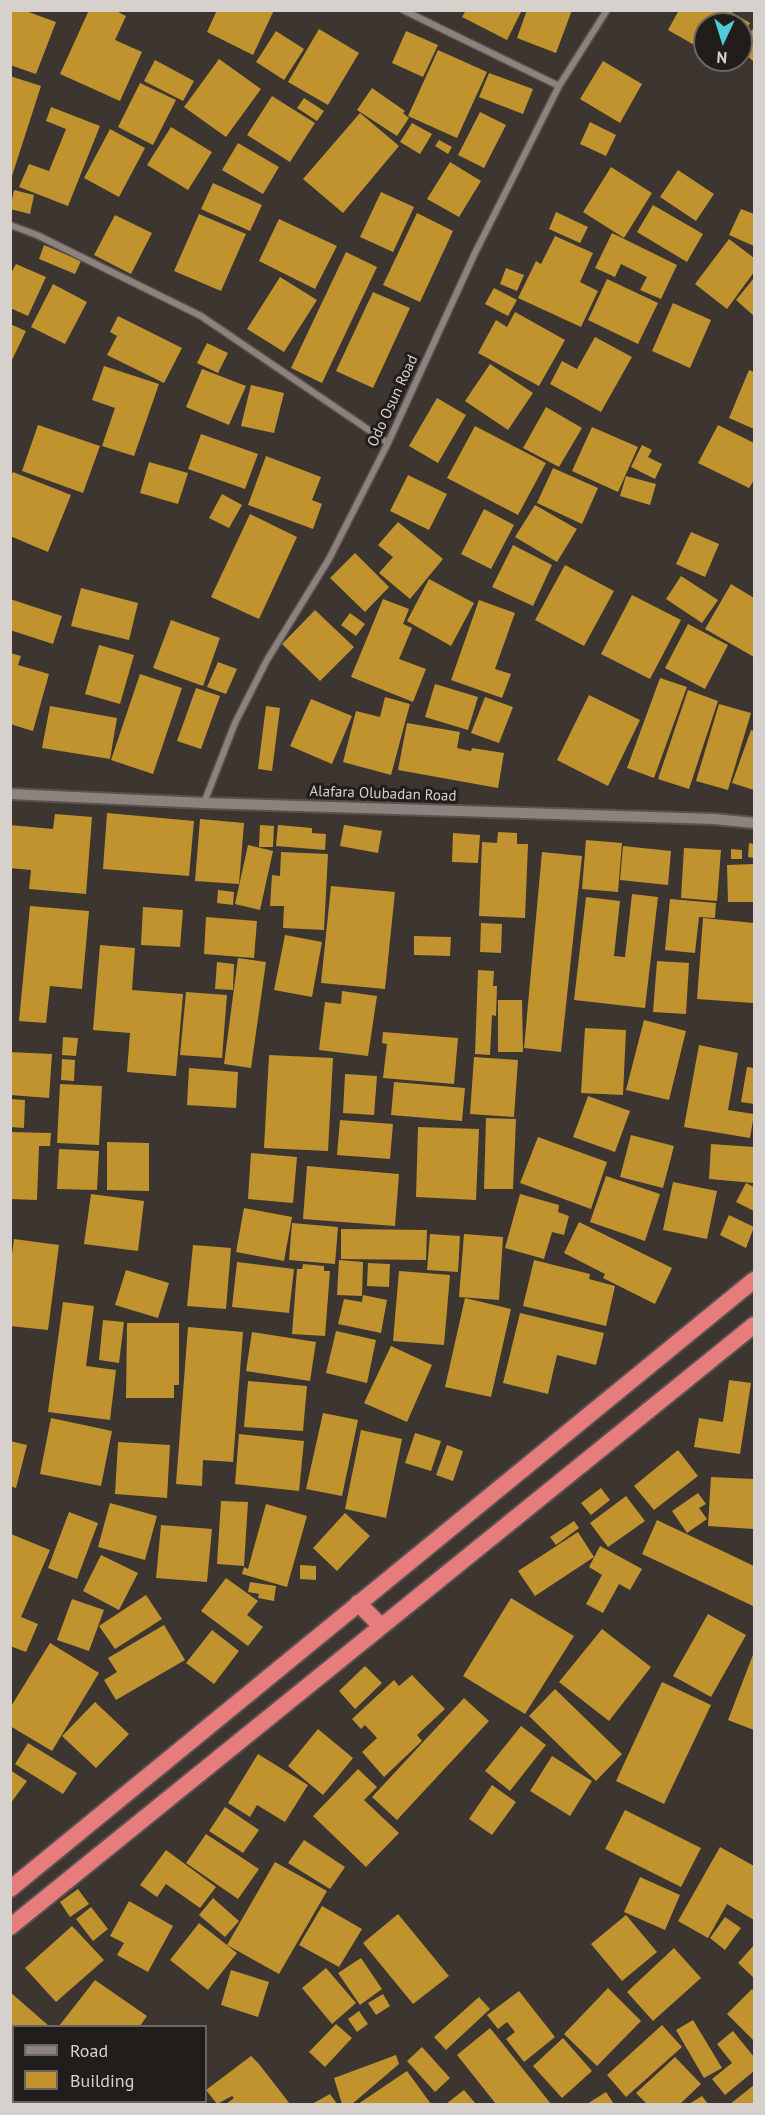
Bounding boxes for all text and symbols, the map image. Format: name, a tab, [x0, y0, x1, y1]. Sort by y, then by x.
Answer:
north arrow	[693, 12, 753, 72]
text: N	[716, 48, 728, 68]
street label: Odo Osun Road	[364, 352, 422, 450]
street label: Alafara Olubadan Road	[309, 782, 457, 806]
legend	[12, 2025, 207, 2103]
text: Road	[70, 2039, 108, 2062]
text: Building	[70, 2069, 134, 2092]

